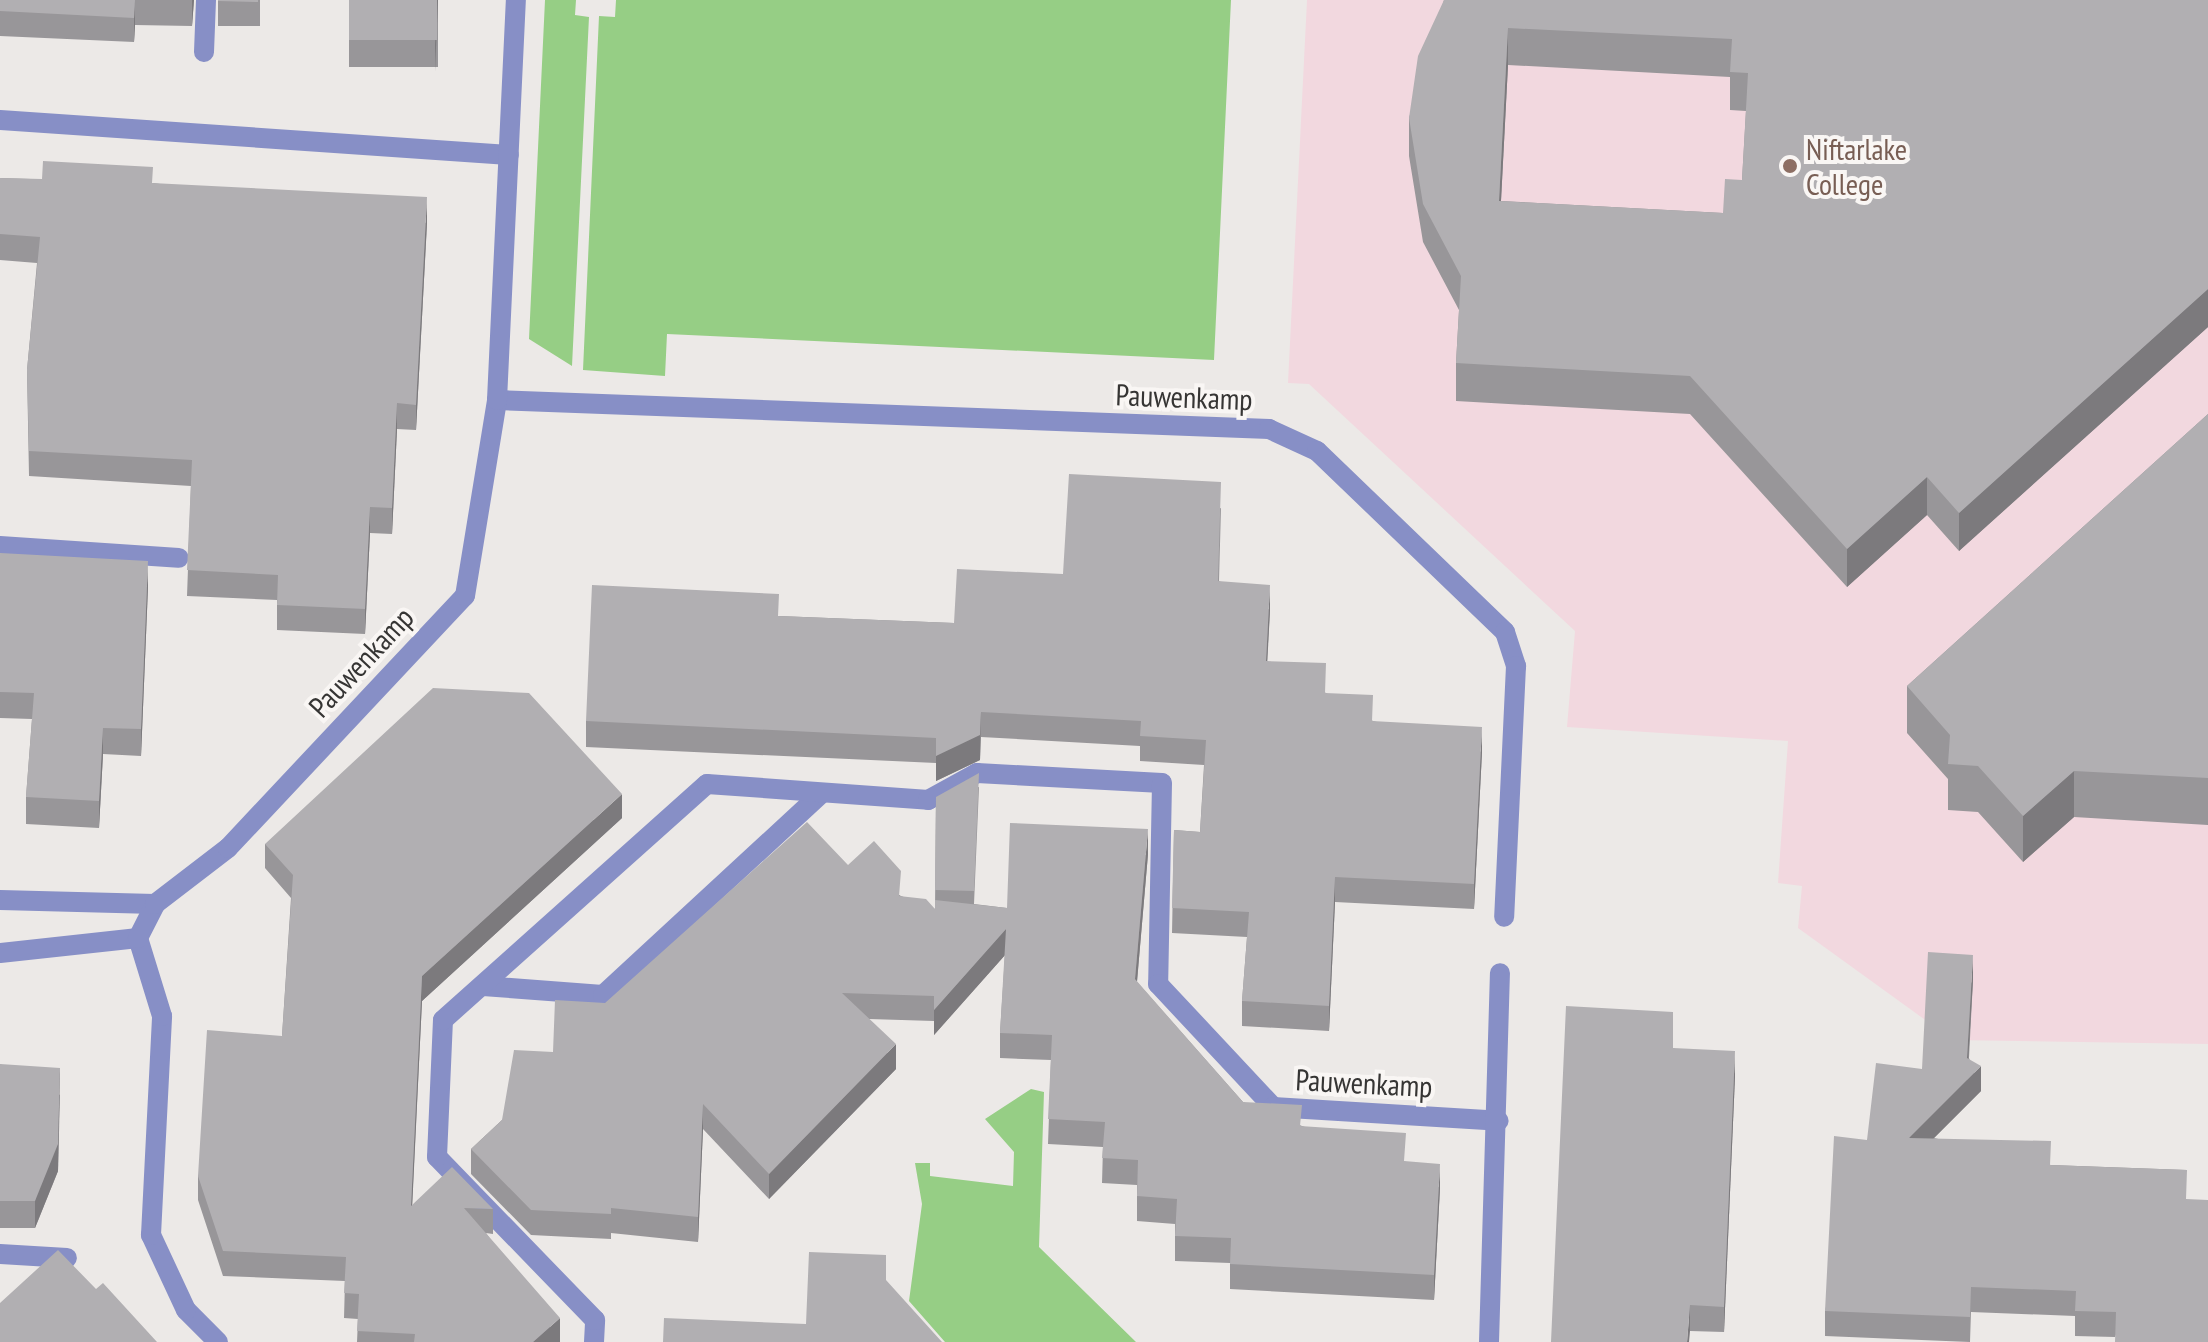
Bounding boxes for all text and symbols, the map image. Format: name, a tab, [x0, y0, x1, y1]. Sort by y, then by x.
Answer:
place label: Niftarlake College	[1806, 131, 1907, 202]
marker: Niftarlake College	[1781, 157, 1799, 175]
street label: Pauwenkamp	[1115, 377, 1253, 417]
street label: Pauwenkamp	[301, 600, 421, 724]
street label: Pauwenkamp	[1295, 1061, 1433, 1105]

